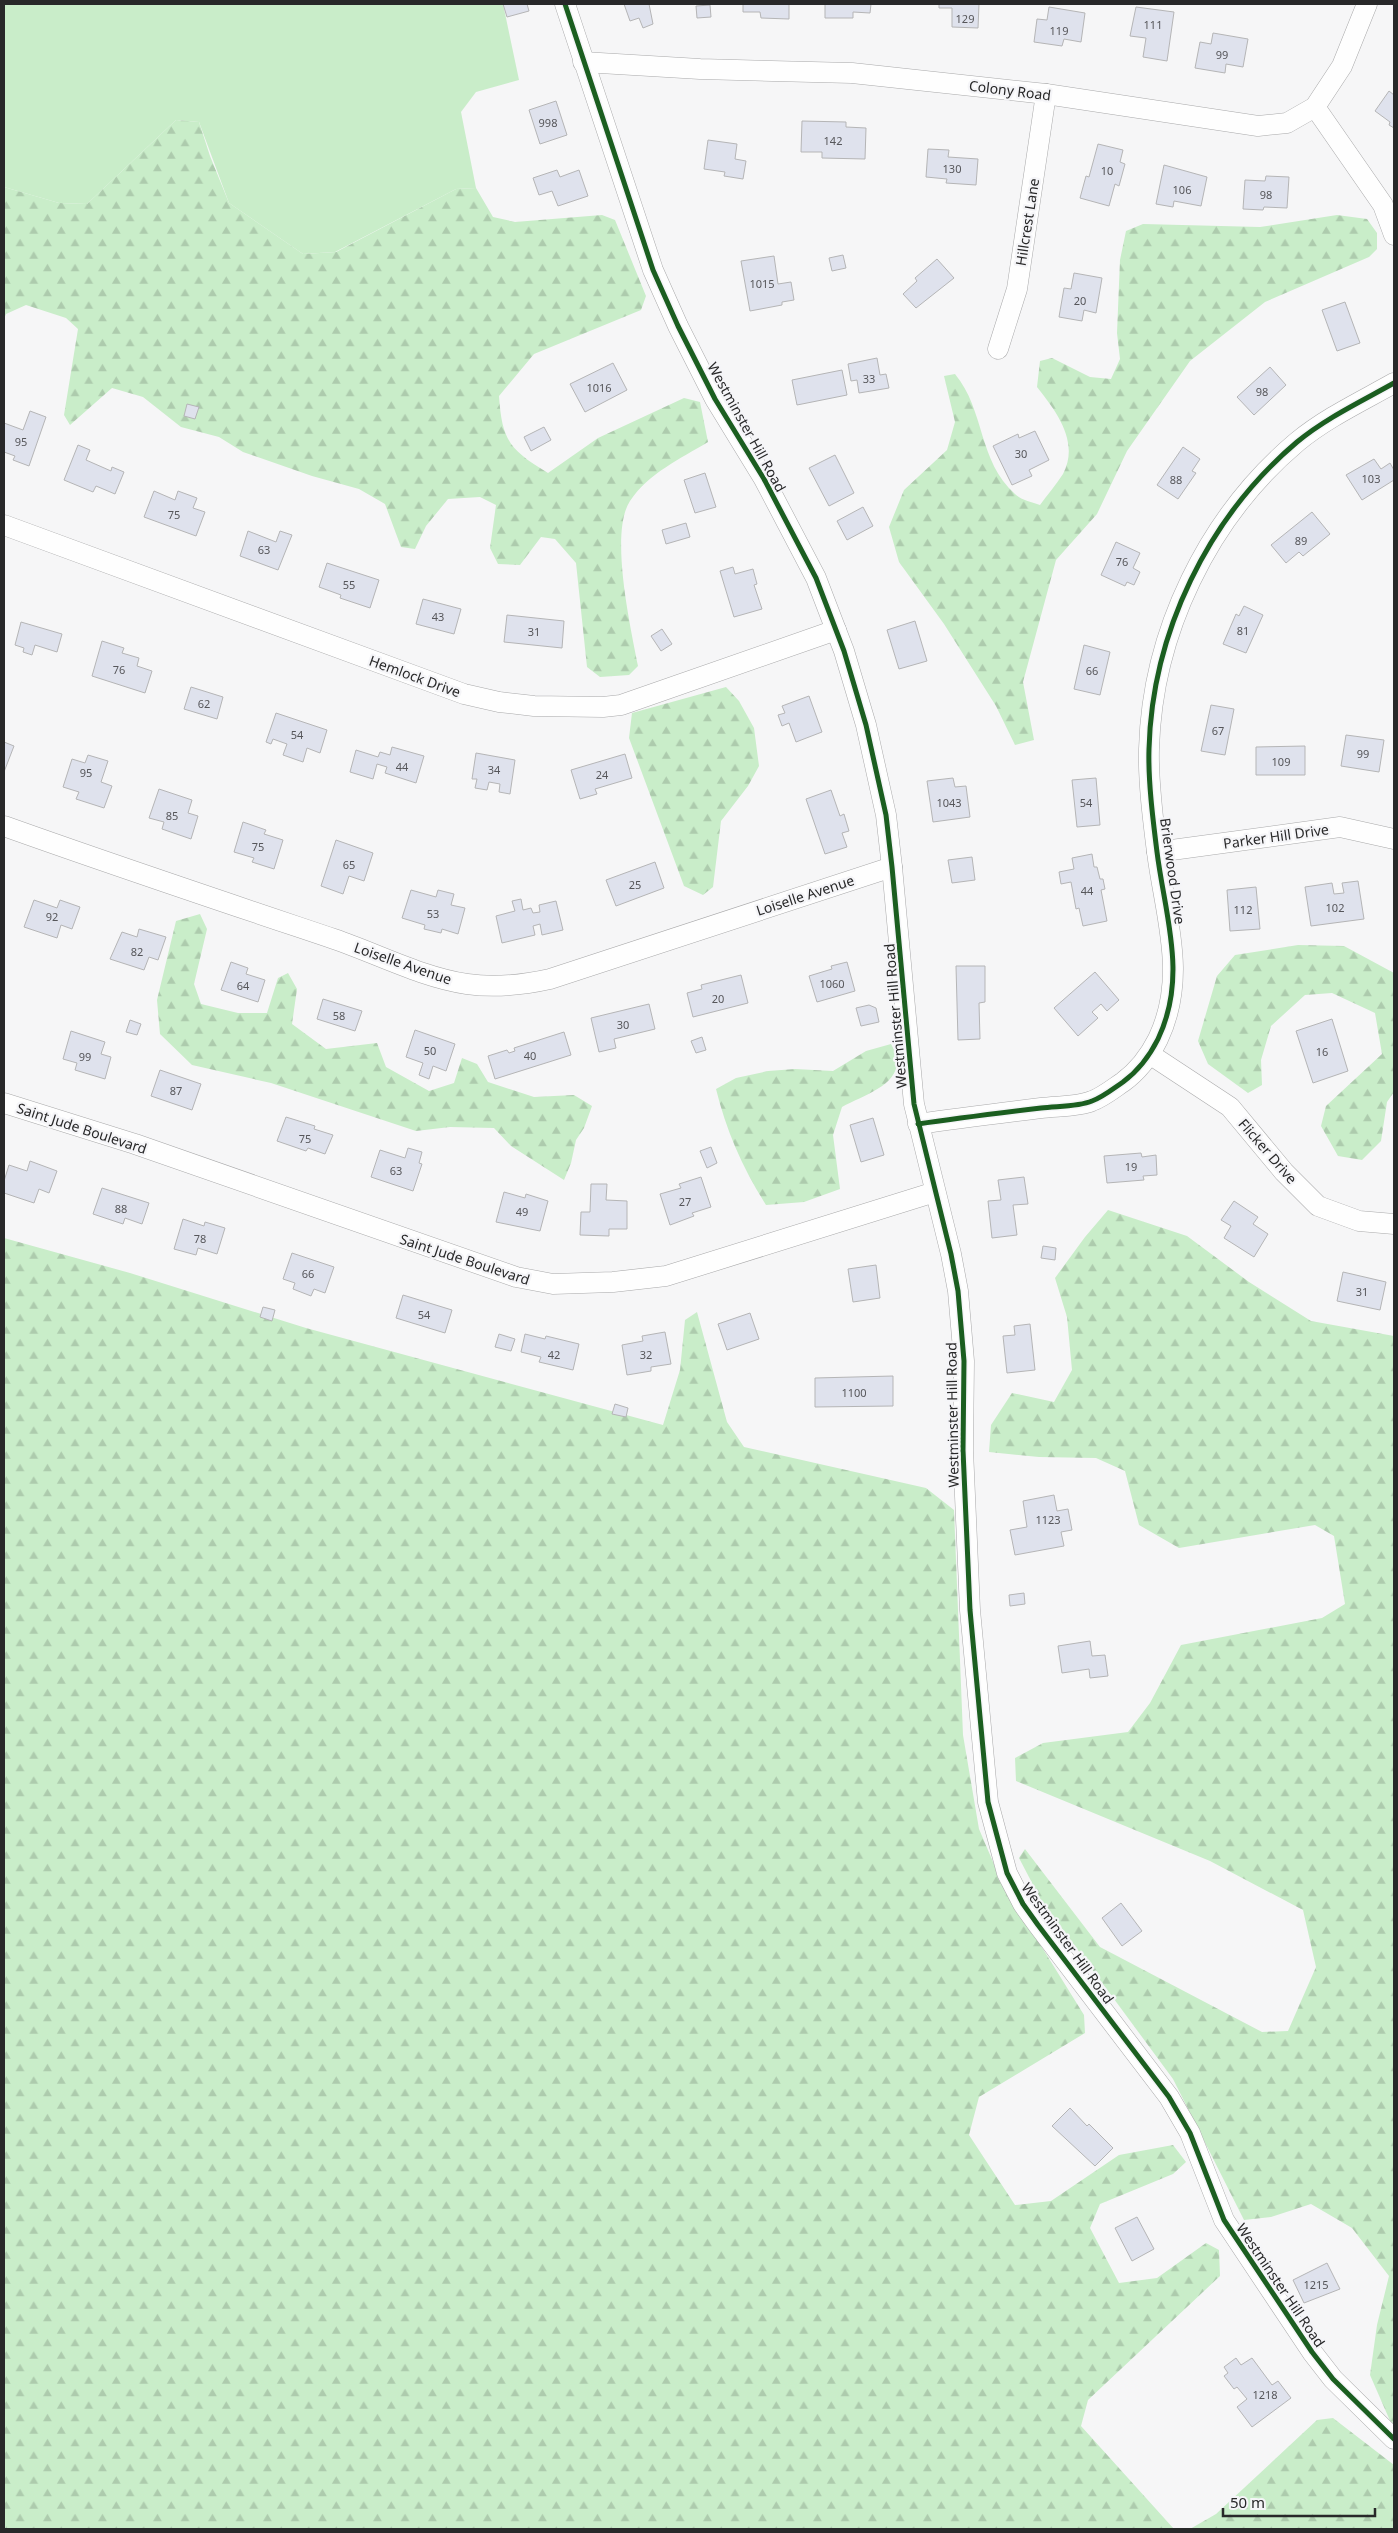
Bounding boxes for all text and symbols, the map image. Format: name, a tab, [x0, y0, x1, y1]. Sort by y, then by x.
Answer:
house number: 129	[956, 11, 974, 26]
house number: 111	[1144, 17, 1162, 32]
house number: 119	[1050, 23, 1068, 38]
house number: 99	[1216, 47, 1228, 62]
street label: Colony Road	[968, 76, 1052, 104]
house number: 998	[539, 115, 557, 130]
house number: 142	[824, 133, 842, 148]
house number: 130	[943, 161, 961, 176]
house number: 10	[1101, 163, 1113, 178]
street label: Hillcrest Lane	[1011, 177, 1043, 267]
house number: 106	[1173, 182, 1191, 197]
house number: 98	[1260, 187, 1272, 202]
house number: 1015	[749, 276, 775, 291]
house number: 20	[1074, 293, 1086, 308]
street label: Westminster Hill Road	[703, 359, 791, 495]
house number: 33	[863, 371, 875, 386]
house number: 1016	[586, 380, 612, 395]
house number: 98	[1256, 384, 1268, 399]
house number: 95	[15, 434, 27, 449]
house number: 30	[1015, 446, 1027, 461]
house number: 103	[1362, 471, 1380, 486]
house number: 88	[1170, 472, 1182, 487]
house number: 75	[168, 507, 180, 522]
house number: 89	[1295, 533, 1307, 548]
house number: 63	[258, 542, 270, 557]
house number: 76	[1116, 554, 1128, 569]
house number: 55	[343, 577, 355, 592]
house number: 43	[432, 609, 444, 624]
house number: 81	[1237, 623, 1249, 638]
house number: 31	[528, 624, 540, 639]
street label: Hemlock Drive	[367, 651, 463, 701]
house number: 76	[113, 662, 125, 677]
house number: 66	[1086, 663, 1098, 678]
house number: 62	[198, 696, 210, 711]
house number: 67	[1212, 723, 1224, 738]
house number: 54	[291, 727, 304, 742]
house number: 99	[1357, 746, 1369, 761]
house number: 109	[1272, 754, 1290, 769]
house number: 44	[396, 759, 409, 774]
house number: 34	[488, 762, 501, 777]
house number: 95	[80, 765, 92, 780]
house number: 24	[596, 767, 609, 782]
house number: 1043	[936, 795, 962, 810]
house number: 54	[1080, 795, 1093, 810]
house number: 85	[166, 808, 178, 823]
street label: Brierwood Drive	[1156, 817, 1190, 925]
street label: Parker Hill Drive	[1222, 819, 1330, 853]
house number: 75	[252, 839, 264, 854]
house number: 65	[343, 857, 355, 872]
street label: Loiselle Avenue	[754, 870, 857, 920]
house number: 25	[629, 877, 641, 892]
house number: 44	[1081, 883, 1094, 898]
house number: 102	[1326, 900, 1344, 915]
house number: 112	[1234, 902, 1252, 917]
house number: 53	[427, 906, 439, 921]
house number: 92	[46, 909, 58, 924]
street label: Loiselle Avenue	[352, 937, 454, 989]
street label: Westminster Hill Road	[879, 943, 911, 1089]
house number: 82	[131, 944, 143, 959]
house number: 1060	[819, 976, 845, 991]
house number: 64	[237, 978, 250, 993]
house number: 20	[712, 991, 724, 1006]
house number: 58	[333, 1008, 345, 1023]
house number: 30	[617, 1017, 629, 1032]
house number: 50	[424, 1043, 436, 1058]
house number: 16	[1316, 1044, 1328, 1059]
house number: 40	[524, 1048, 536, 1063]
house number: 99	[79, 1049, 91, 1064]
house number: 87	[170, 1083, 182, 1098]
street label: Saint Jude Boulevard	[15, 1098, 149, 1158]
street label: Flicker Drive	[1234, 1114, 1302, 1188]
house number: 75	[299, 1131, 311, 1146]
house number: 19	[1125, 1159, 1137, 1174]
house number: 63	[390, 1163, 402, 1178]
house number: 27	[679, 1194, 691, 1209]
house number: 88	[115, 1201, 127, 1216]
house number: 49	[516, 1204, 528, 1219]
street label: Saint Jude Boulevard	[398, 1229, 532, 1289]
house number: 78	[194, 1231, 206, 1246]
house number: 66	[302, 1266, 314, 1281]
house number: 31	[1356, 1284, 1368, 1299]
house number: 54	[418, 1307, 431, 1322]
street label: Westminster Hill Road	[941, 1342, 963, 1488]
house number: 42	[548, 1347, 560, 1362]
house number: 32	[640, 1347, 652, 1362]
house number: 1100	[841, 1385, 867, 1400]
house number: 1123	[1035, 1512, 1061, 1527]
street label: Westminster Hill Road	[1018, 1879, 1118, 2007]
street label: Westminster Hill Road	[1232, 2219, 1330, 2351]
house number: 1215	[1303, 2277, 1329, 2292]
house number: 1218	[1252, 2387, 1278, 2402]
scale bar	[1223, 2486, 1376, 2518]
text: 50 m	[1230, 2492, 1265, 2512]

